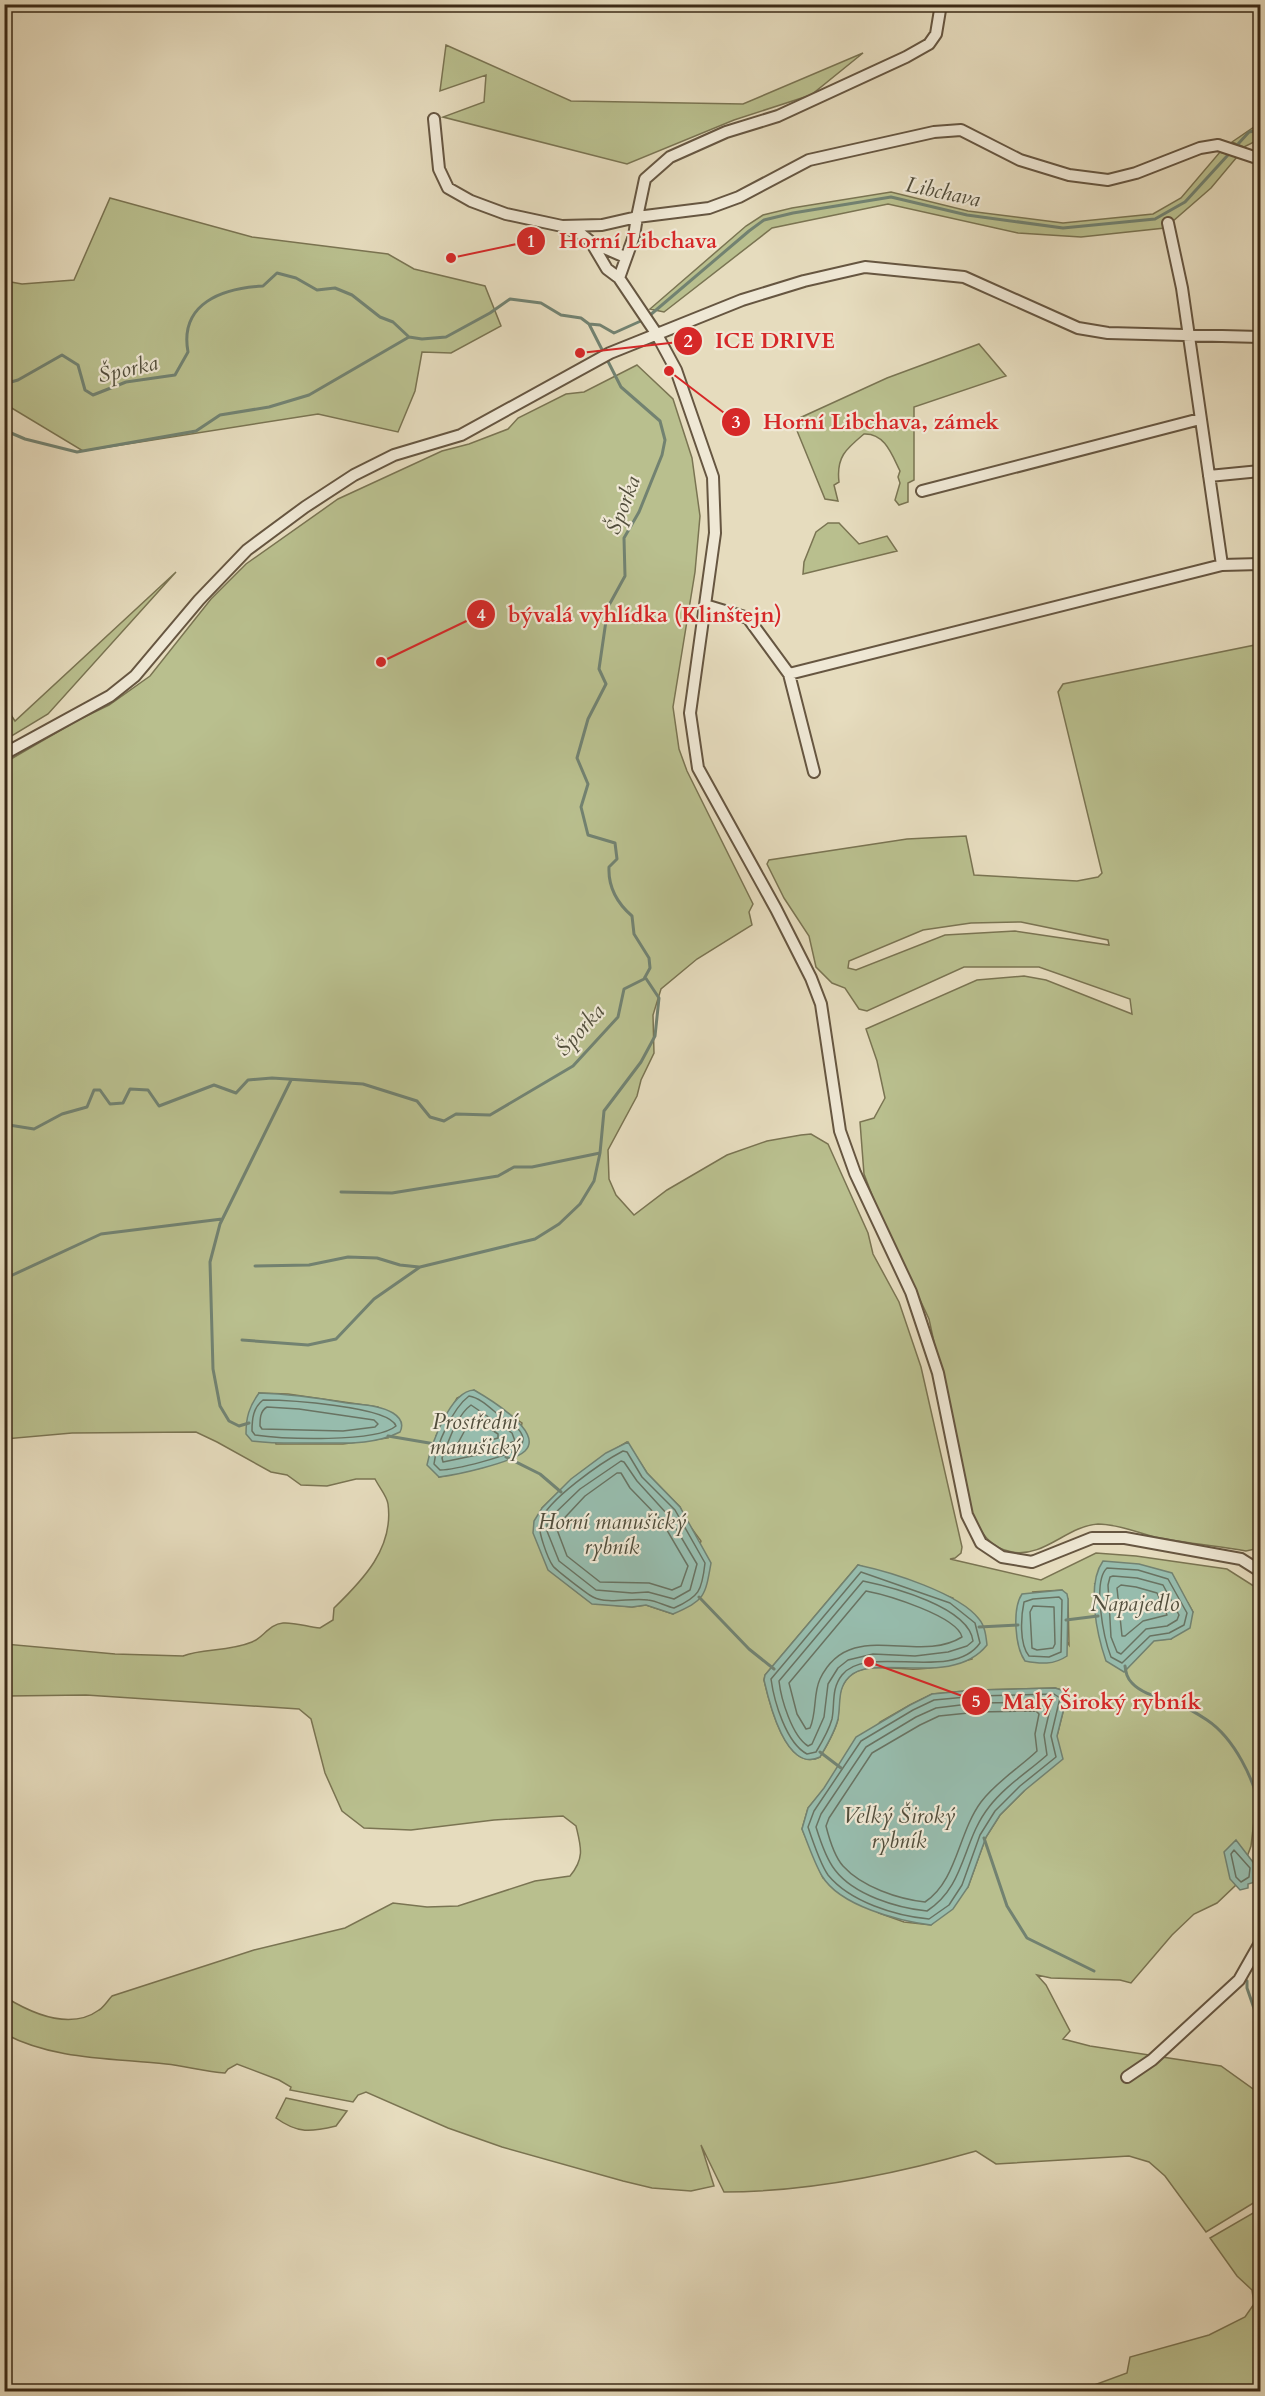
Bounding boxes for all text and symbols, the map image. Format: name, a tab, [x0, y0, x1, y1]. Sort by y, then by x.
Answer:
water label: Libchava	[903, 169, 983, 215]
callout: Horní Libchava	[516, 221, 729, 261]
text: Horní Libchava	[559, 226, 717, 256]
text: 1	[526, 229, 536, 254]
callout: ICE DRIVE	[673, 321, 847, 361]
text: ICE DRIVE	[715, 326, 835, 356]
text: 2	[683, 329, 693, 354]
water label: Šporka	[95, 348, 161, 390]
callout: Horní Libchava, zámek	[721, 402, 1011, 442]
text: Horní Libchava, zámek	[763, 407, 999, 437]
text: 3	[731, 410, 741, 435]
water label: Šporka	[598, 471, 648, 539]
callout: bývalá vyhlídka (Klinštejn)	[466, 594, 794, 634]
text: bývalá vyhlídka (Klinštejn)	[508, 600, 782, 630]
text: 4	[476, 603, 486, 628]
water label: Šporka	[549, 997, 612, 1063]
water label: Prostřední manušický	[429, 1407, 521, 1462]
water label: Horní manušický rybník	[538, 1507, 687, 1562]
water label: Napajedlo	[1091, 1589, 1179, 1619]
callout: Malý Široký rybník	[961, 1681, 1213, 1721]
text: Malý Široký rybník	[1003, 1687, 1201, 1717]
text: 5	[971, 1689, 981, 1714]
water label: Velký Široký rybník	[843, 1801, 956, 1856]

